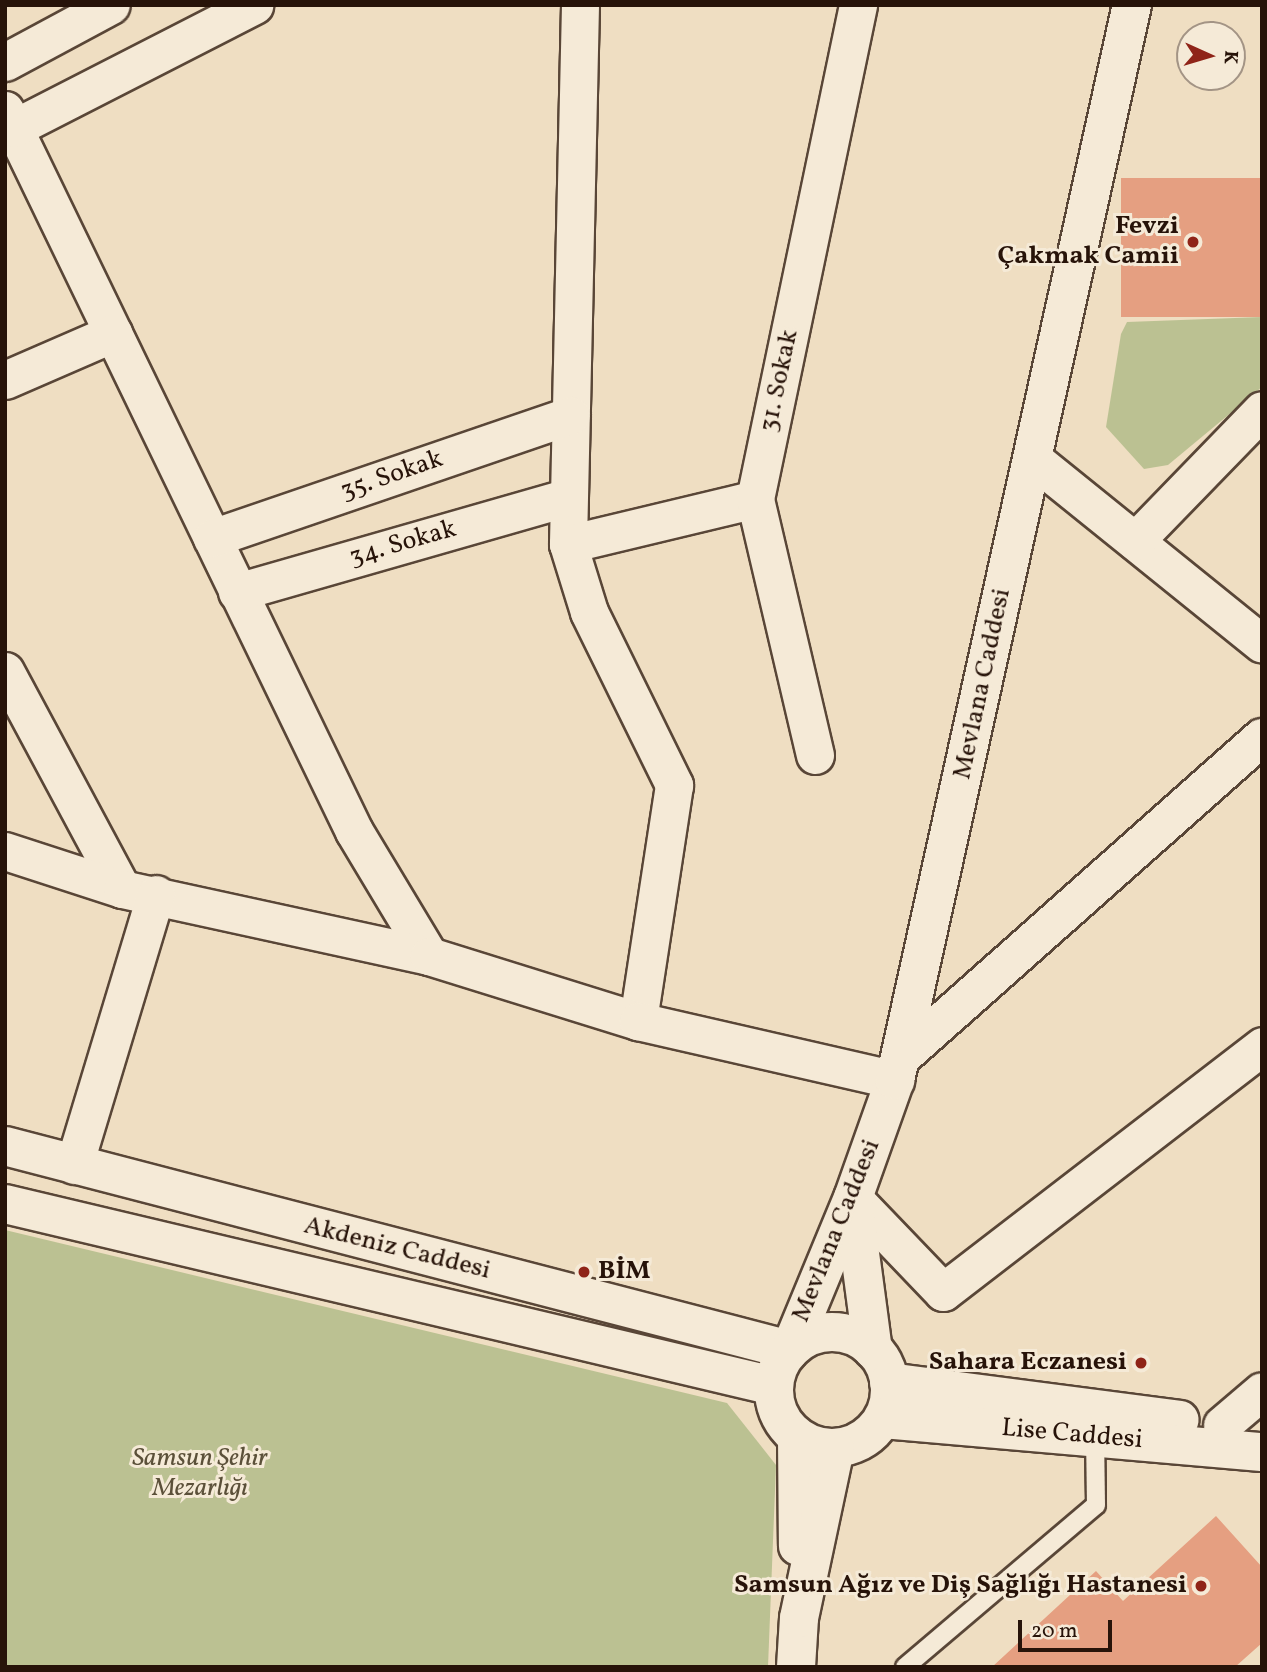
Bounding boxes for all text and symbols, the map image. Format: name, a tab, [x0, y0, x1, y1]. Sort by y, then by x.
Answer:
north arrow	[1176, 21, 1246, 91]
text: K	[1217, 50, 1243, 65]
place label: Fevzi Çakmak Camii	[998, 211, 1179, 272]
marker: Fevzi Çakmak Camii	[1185, 234, 1201, 250]
street label: 31. Sokak	[754, 327, 806, 435]
street label: 35. Sokak	[337, 444, 447, 508]
street label: 34. Sokak	[346, 514, 460, 574]
street label: Mevlana Caddesi	[948, 586, 1018, 782]
street label: Mevlana Caddesi	[786, 1135, 888, 1327]
street label: Akdeniz Caddesi	[300, 1211, 494, 1287]
place label: BİM	[598, 1256, 650, 1288]
marker: BİM	[576, 1264, 592, 1280]
place label: Sahara Eczanesi	[929, 1347, 1127, 1379]
marker: Sahara Eczanesi	[1133, 1355, 1149, 1371]
street label: Lise Caddesi	[1000, 1413, 1144, 1457]
park label: Samsun Şehir Mezarlığı	[132, 1443, 268, 1504]
place label: Samsun Ağız ve Diş Sağlığı Hastanesi	[734, 1570, 1187, 1602]
marker: Samsun Ağız ve Diş Sağlığı Hastanesi	[1193, 1578, 1209, 1594]
scale bar	[1022, 1606, 1116, 1650]
text: 20 m	[1031, 1617, 1077, 1646]

